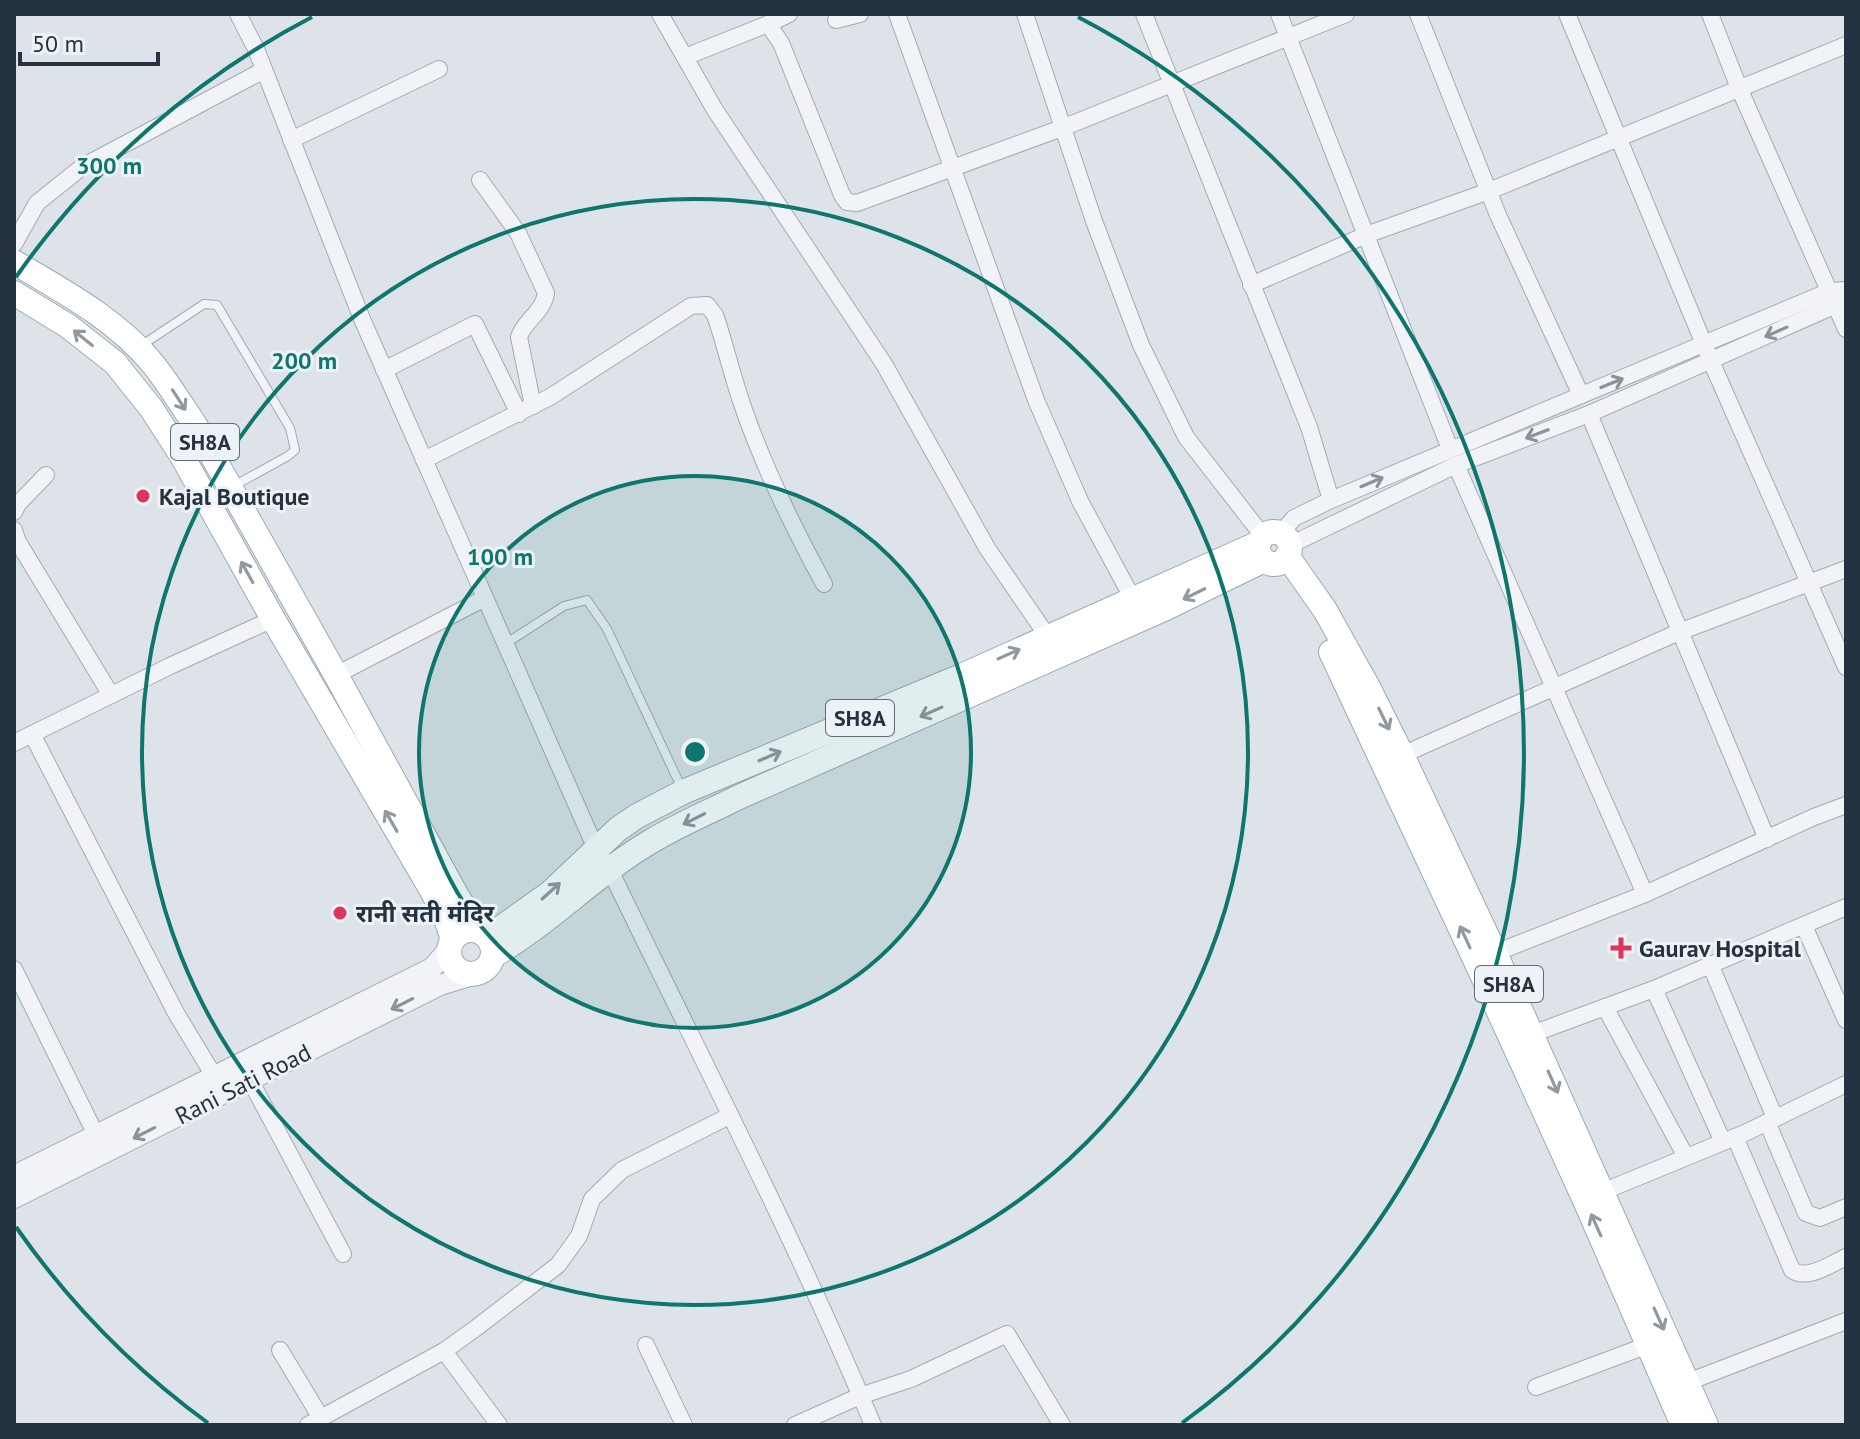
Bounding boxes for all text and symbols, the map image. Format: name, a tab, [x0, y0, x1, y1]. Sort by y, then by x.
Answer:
scale bar	[20, 16, 158, 66]
text: 50 m	[32, 28, 84, 59]
text: 300 m	[76, 150, 142, 181]
one-way arrow	[1765, 325, 1789, 340]
one-way arrow	[73, 329, 94, 347]
text: 200 m	[271, 345, 337, 376]
one-way arrow	[1599, 374, 1624, 389]
one-way arrow	[170, 389, 187, 411]
road number: SH8A	[171, 424, 239, 460]
one-way arrow	[1525, 428, 1550, 442]
one-way arrow	[1359, 474, 1383, 489]
place label: Kajal Boutique	[159, 481, 310, 512]
marker: Kajal Boutique	[134, 487, 152, 505]
text: 100 m	[467, 541, 533, 572]
one-way arrow	[239, 561, 255, 584]
one-way arrow	[1182, 587, 1206, 603]
one-way arrow	[996, 646, 1021, 661]
road number: SH8A	[826, 700, 894, 736]
one-way arrow	[919, 705, 943, 720]
one-way arrow	[1377, 707, 1392, 731]
centre of rings	[681, 738, 709, 766]
one-way arrow	[757, 747, 782, 762]
one-way arrow	[383, 810, 399, 833]
one-way arrow	[682, 812, 706, 827]
one-way arrow	[541, 881, 561, 900]
place label: रानी सती मंदिर	[356, 898, 494, 929]
marker: रानी सती मंदिर	[331, 904, 349, 922]
one-way arrow	[1457, 926, 1472, 950]
place label: Gaurav Hospital	[1639, 933, 1802, 964]
marker: Gaurav Hospital	[1610, 937, 1632, 959]
road number: SH8A	[1475, 966, 1543, 1002]
one-way arrow	[390, 997, 414, 1013]
street label: Rani Sati Road	[170, 1037, 316, 1131]
one-way arrow	[1546, 1070, 1561, 1094]
one-way arrow	[132, 1126, 156, 1141]
one-way arrow	[1588, 1213, 1603, 1237]
one-way arrow	[1653, 1306, 1668, 1331]

